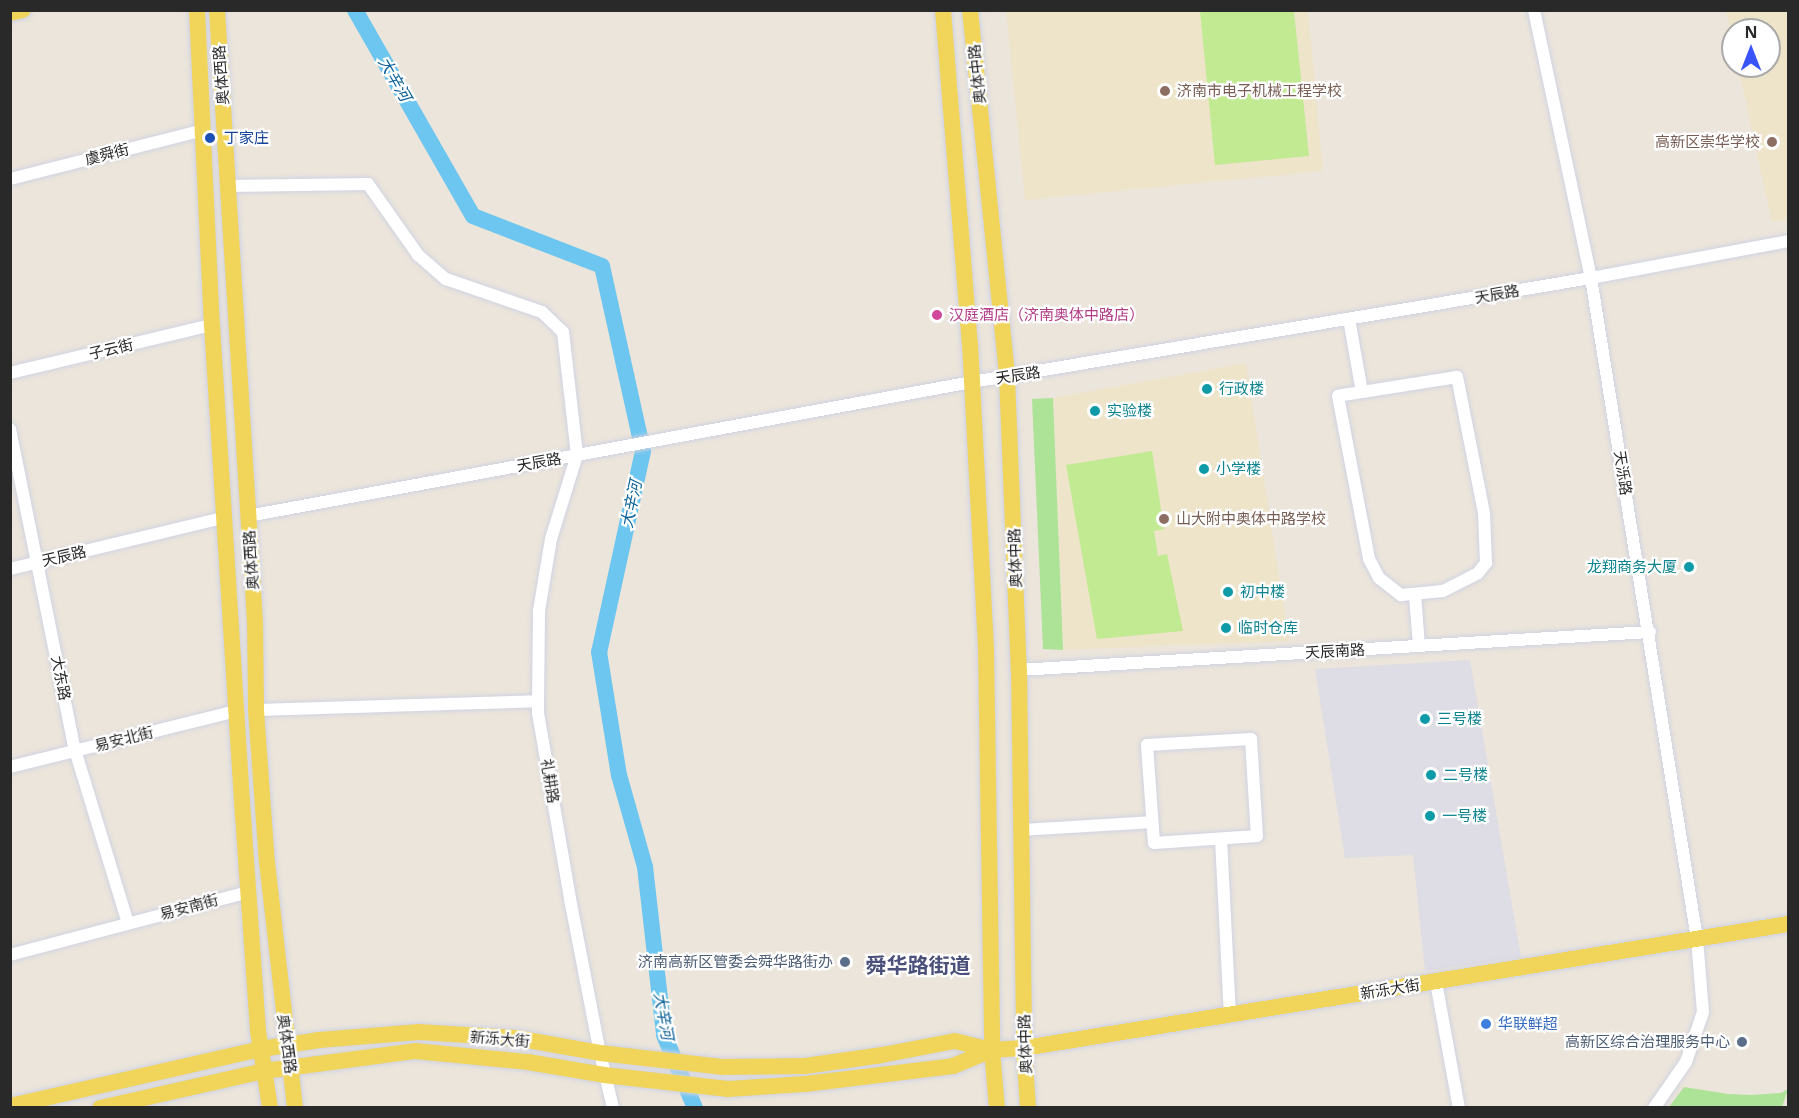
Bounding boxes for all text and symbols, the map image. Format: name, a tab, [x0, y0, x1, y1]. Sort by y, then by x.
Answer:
north arrow	[1721, 18, 1781, 78]
text: N	[1744, 21, 1758, 43]
street label: 奥体中路	[965, 43, 989, 105]
street label: 奥体西路	[210, 44, 232, 106]
water label: 大辛河	[375, 53, 415, 105]
place label: 济南市电子机械工程学校	[1177, 82, 1342, 100]
marker: 济南市电子机械工程学校	[1158, 84, 1172, 98]
marker: 丁家庄	[201, 129, 219, 147]
place label: 丁家庄	[224, 129, 269, 147]
place label: 高新区崇华学校	[1655, 133, 1760, 151]
marker: 高新区崇华学校	[1765, 135, 1779, 149]
street label: 虞舜街	[83, 140, 131, 168]
street label: 天辰路	[1473, 281, 1521, 307]
place label: 汉庭酒店（济南奥体中路店）	[949, 306, 1144, 324]
marker: 汉庭酒店（济南奥体中路店）	[930, 308, 944, 322]
street label: 子云街	[87, 335, 135, 363]
street label: 天辰路	[994, 363, 1042, 387]
place label: 行政楼	[1219, 380, 1264, 398]
marker: 行政楼	[1200, 382, 1214, 396]
place label: 实验楼	[1107, 402, 1152, 420]
marker: 实验楼	[1088, 404, 1102, 418]
street label: 天辰路	[515, 449, 563, 475]
street label: 天泺路	[1611, 449, 1635, 497]
place label: 小学楼	[1216, 460, 1261, 478]
marker: 小学楼	[1197, 462, 1211, 476]
water label: 大辛河	[617, 479, 645, 529]
place label: 山大附中奥体中路学校	[1176, 510, 1326, 528]
marker: 山大附中奥体中路学校	[1157, 512, 1171, 526]
street label: 奥体中路	[1005, 528, 1025, 588]
street label: 奥体西路	[240, 529, 262, 591]
street label: 天辰路	[40, 542, 88, 570]
place label: 龙翔商务大厦	[1587, 558, 1677, 576]
marker: 龙翔商务大厦	[1682, 560, 1696, 574]
place label: 初中楼	[1240, 583, 1285, 601]
marker: 初中楼	[1221, 585, 1235, 599]
place label: 临时仓库	[1238, 619, 1298, 637]
marker: 临时仓库	[1219, 621, 1233, 635]
street label: 天辰南路	[1305, 640, 1365, 662]
street label: 大东路	[48, 654, 74, 702]
place label: 三号楼	[1437, 710, 1482, 728]
marker: 三号楼	[1418, 712, 1432, 726]
street label: 易安北街	[93, 723, 155, 755]
street label: 礼耕路	[537, 757, 563, 805]
place label: 二号楼	[1443, 766, 1488, 784]
marker: 二号楼	[1424, 768, 1438, 782]
place label: 一号楼	[1442, 807, 1487, 825]
marker: 一号楼	[1423, 809, 1437, 823]
street label: 易安南街	[158, 891, 220, 923]
district label: 舜华路街道	[866, 952, 970, 978]
place label: 济南高新区管委会舜华路街办	[638, 953, 833, 971]
marker: 济南高新区管委会舜华路街办	[838, 955, 852, 969]
street label: 新泺大街	[1359, 975, 1421, 1003]
water label: 大辛河	[650, 991, 678, 1041]
street label: 奥体西路	[274, 1013, 300, 1075]
street label: 奥体中路	[1015, 1014, 1035, 1074]
place label: 华联鲜超	[1498, 1015, 1558, 1033]
marker: 华联鲜超	[1479, 1017, 1493, 1031]
street label: 新泺大街	[469, 1027, 531, 1051]
place label: 高新区综合治理服务中心	[1565, 1033, 1730, 1051]
marker: 高新区综合治理服务中心	[1735, 1035, 1749, 1049]

